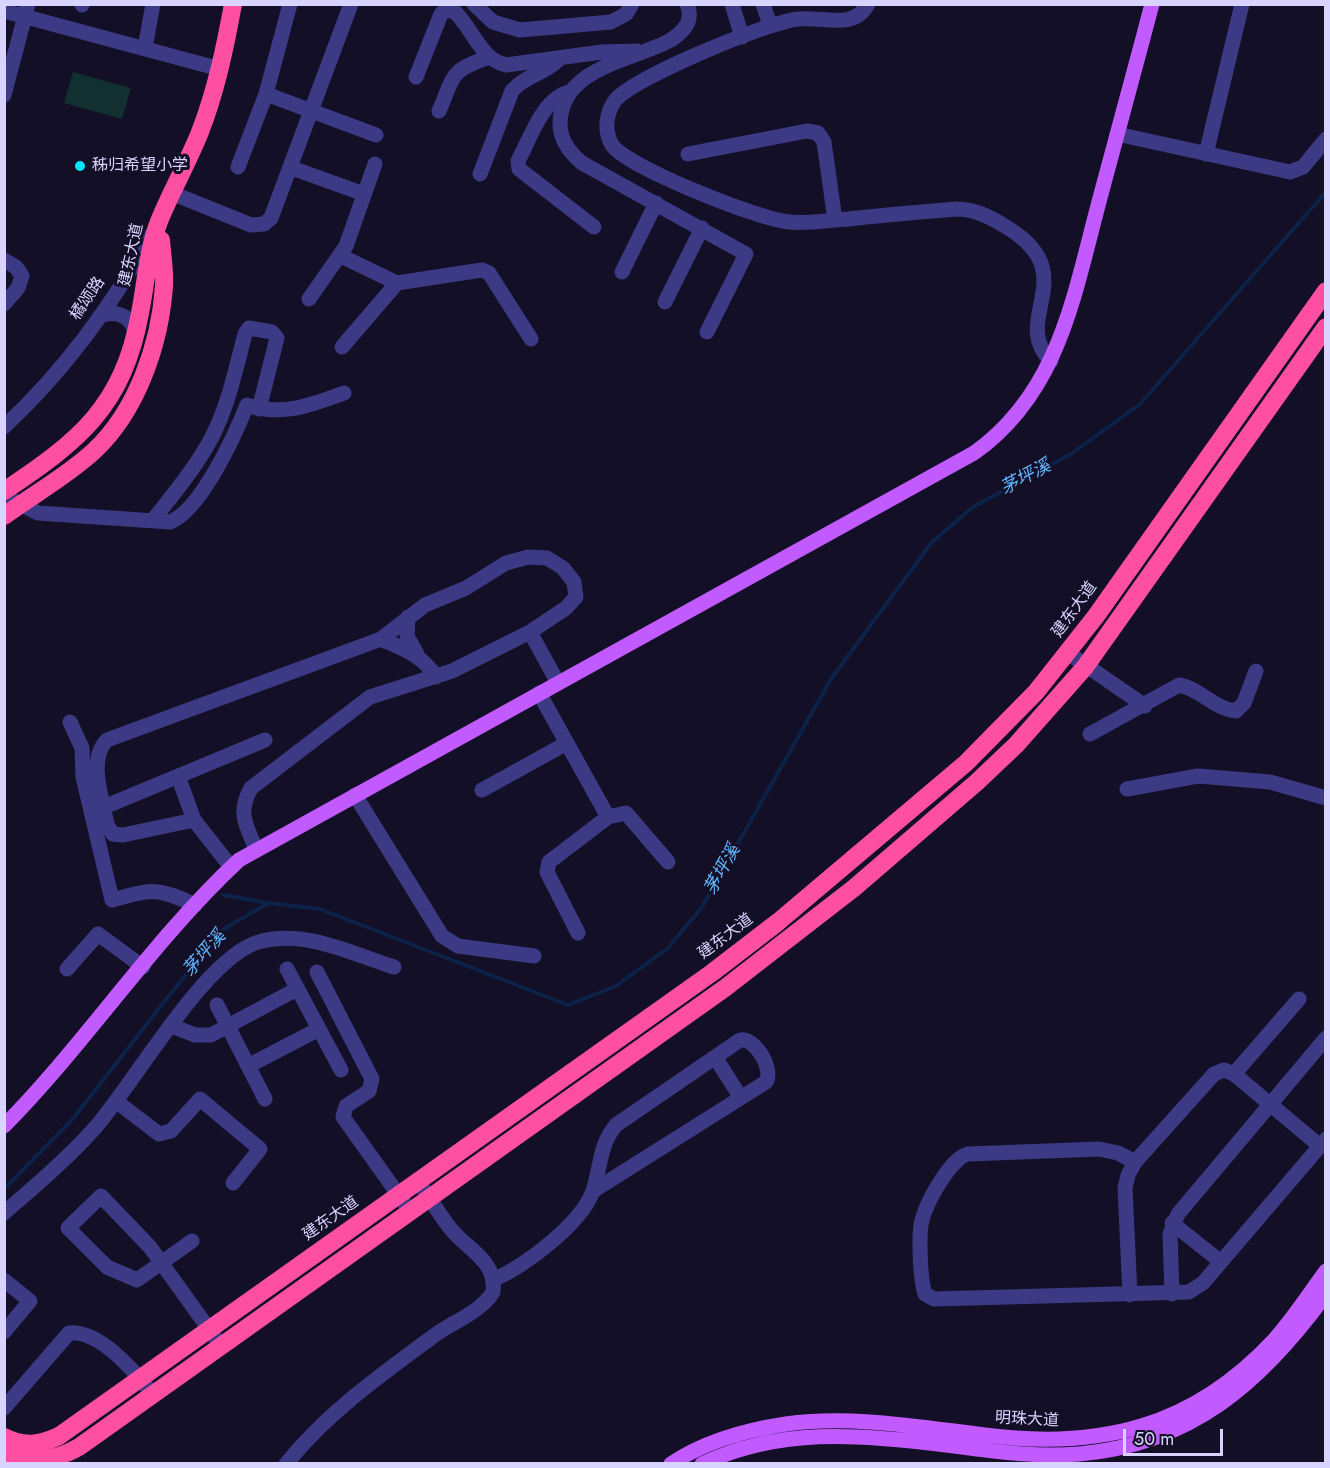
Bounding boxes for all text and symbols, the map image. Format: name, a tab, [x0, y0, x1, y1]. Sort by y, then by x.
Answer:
place label: 秭归希望小学	[92, 156, 188, 176]
marker: 秭归希望小学	[73, 159, 87, 173]
street label: 建东大道	[116, 222, 148, 288]
street label: 橘颂路	[67, 274, 109, 324]
water label: 茅坪溪	[997, 456, 1055, 500]
street label: 建东大道	[1048, 578, 1102, 642]
water label: 茅坪溪	[700, 841, 746, 899]
street label: 建东大道	[695, 910, 757, 964]
water label: 茅坪溪	[179, 927, 231, 981]
street label: 建东大道	[299, 1193, 363, 1245]
street label: 明珠大道	[995, 1409, 1059, 1431]
scale bar	[1126, 1417, 1226, 1455]
text: 50 m	[1134, 1426, 1174, 1452]

